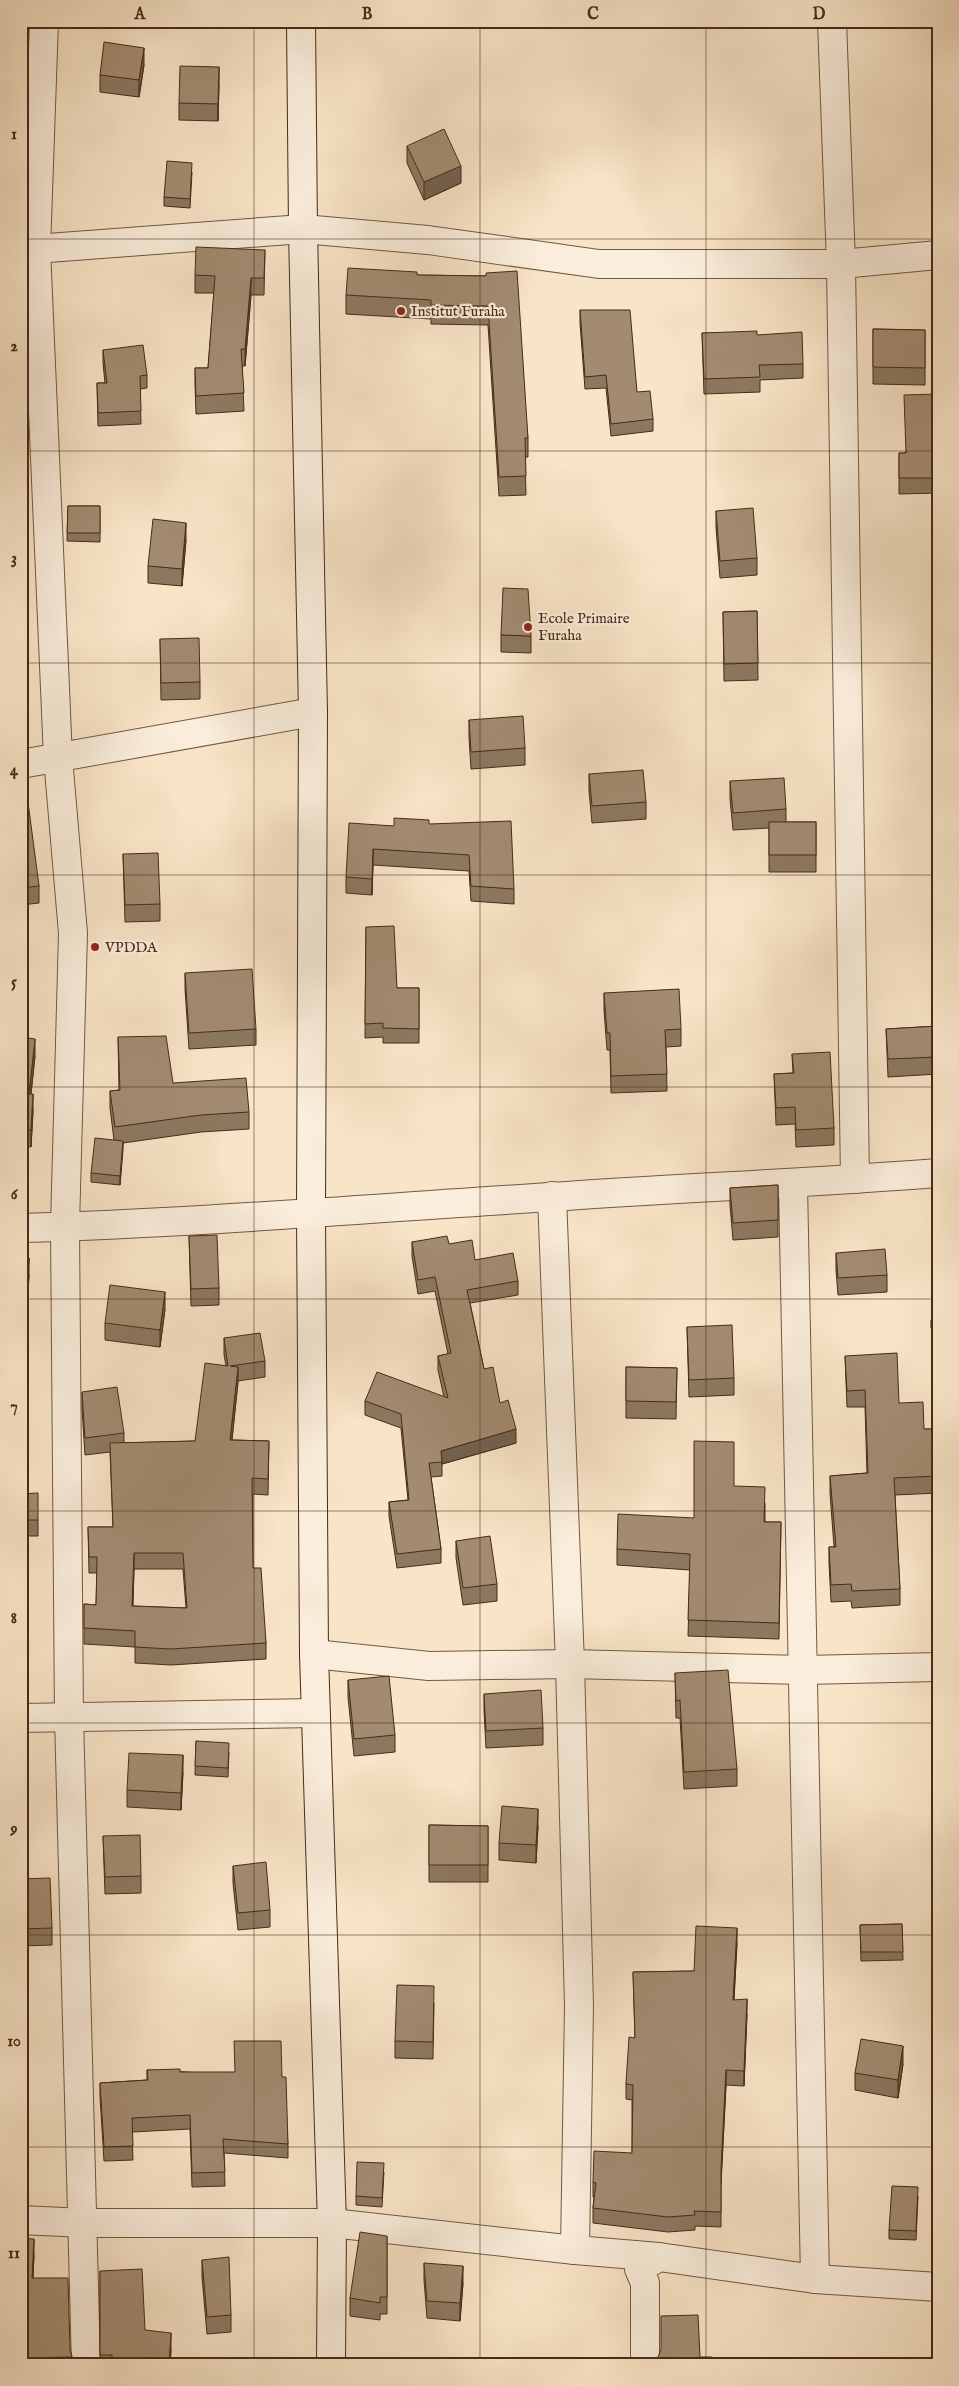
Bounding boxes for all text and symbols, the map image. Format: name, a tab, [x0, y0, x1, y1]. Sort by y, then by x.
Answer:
text: A	[134, 5, 147, 25]
text: B	[362, 5, 373, 25]
text: C	[587, 5, 599, 25]
text: D	[813, 5, 826, 25]
text: 1	[11, 125, 17, 145]
place label: Institut Furaha	[411, 302, 505, 321]
marker: Institut Furaha	[395, 305, 407, 317]
text: 2	[10, 337, 18, 357]
text: 3	[11, 549, 17, 569]
place label: Ecole Primaire Furaha	[538, 609, 630, 645]
marker: Ecole Primaire Furaha	[522, 621, 534, 633]
text: 4	[10, 761, 19, 781]
place label: VPDDA	[104, 938, 158, 957]
marker: VPDDA	[89, 941, 101, 953]
text: 5	[11, 973, 17, 993]
text: 6	[11, 1185, 19, 1205]
text: 7	[10, 1397, 18, 1417]
text: 8	[11, 1609, 17, 1629]
text: 9	[10, 1820, 18, 1840]
text: 10	[7, 2032, 21, 2052]
text: 11	[8, 2244, 20, 2264]

